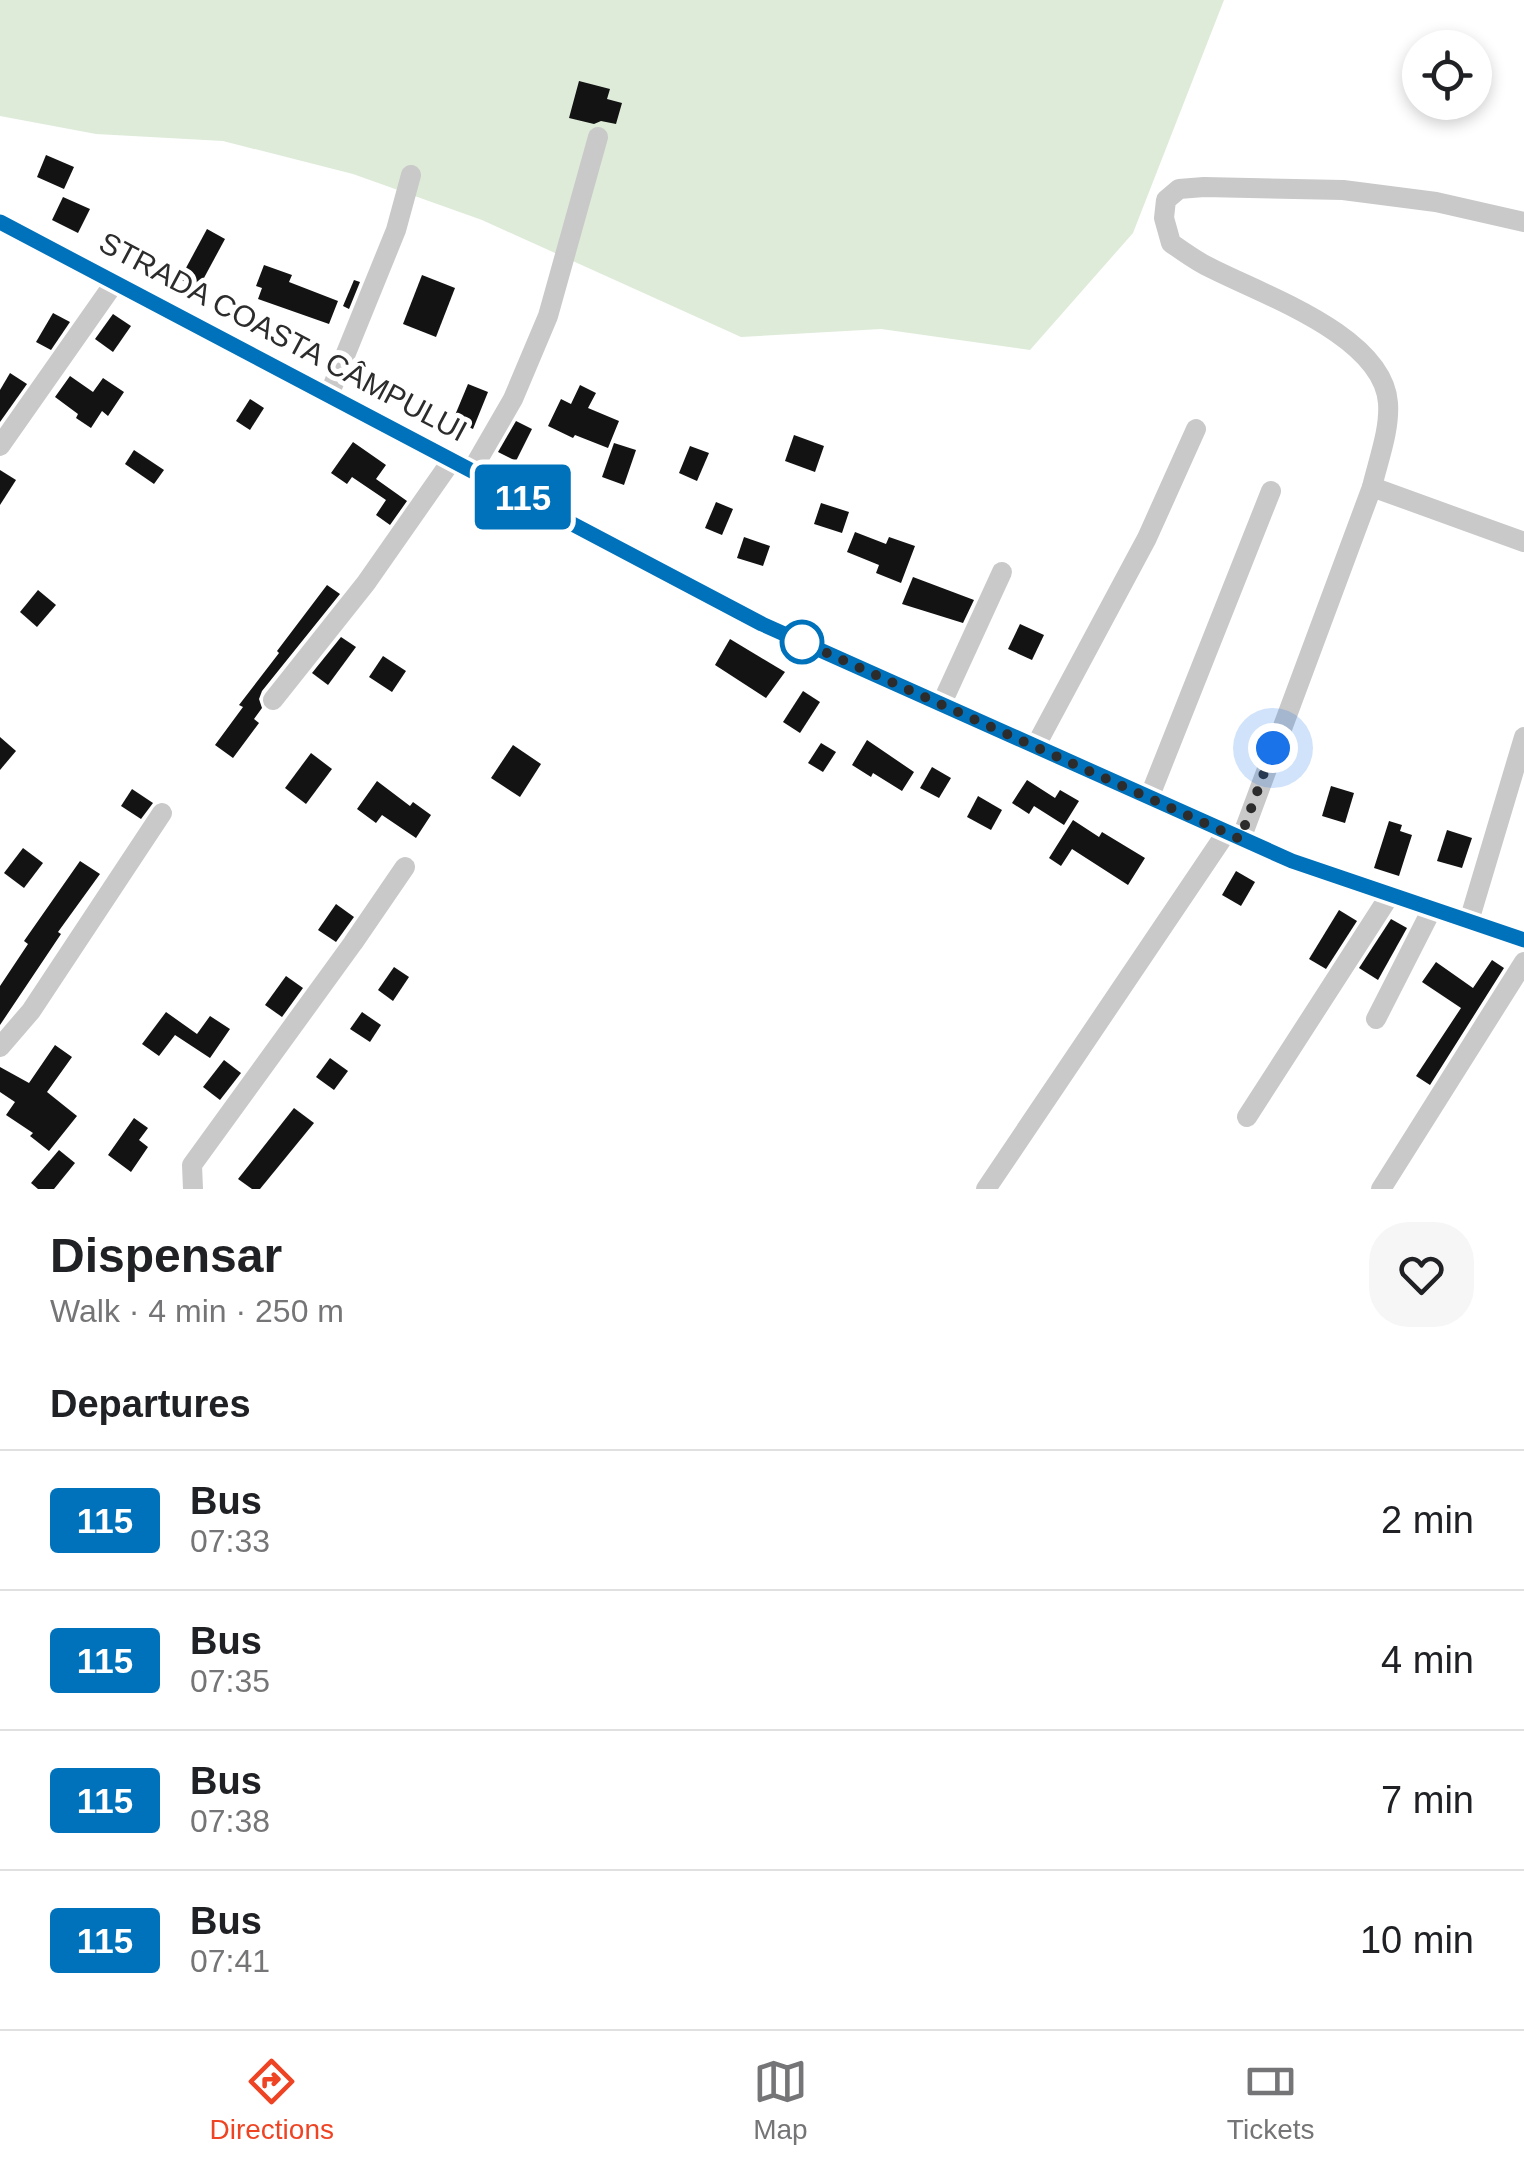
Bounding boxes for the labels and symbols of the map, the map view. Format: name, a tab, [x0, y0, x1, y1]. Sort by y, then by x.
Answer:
street label: STRADA COASTA CÂMPULUI	[94, 225, 473, 448]
line badge: 115	[466, 464, 580, 530]
unlabelled marker	[781, 621, 823, 663]
your location	[1248, 723, 1298, 773]

